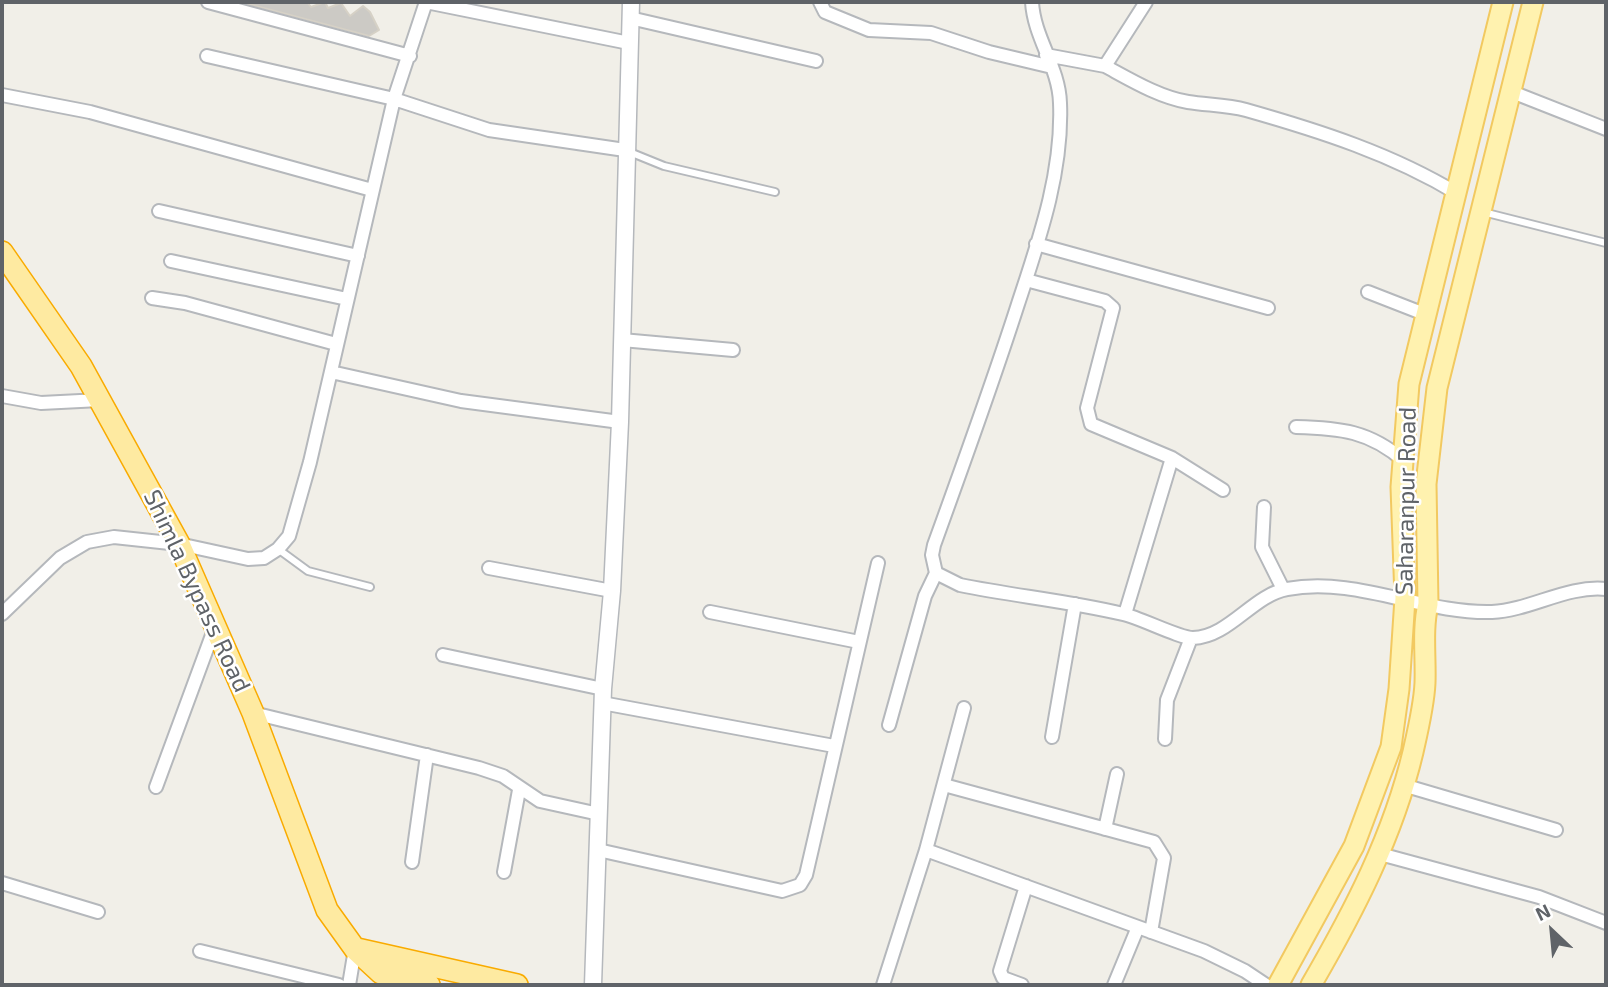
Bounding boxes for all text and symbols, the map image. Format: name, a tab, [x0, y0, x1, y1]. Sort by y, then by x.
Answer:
street label: Saharanpur Road	[1390, 407, 1422, 595]
street label: Shimla Bypass Road	[138, 485, 256, 697]
north arrow	[1517, 896, 1587, 966]
text: N	[1531, 898, 1554, 925]

